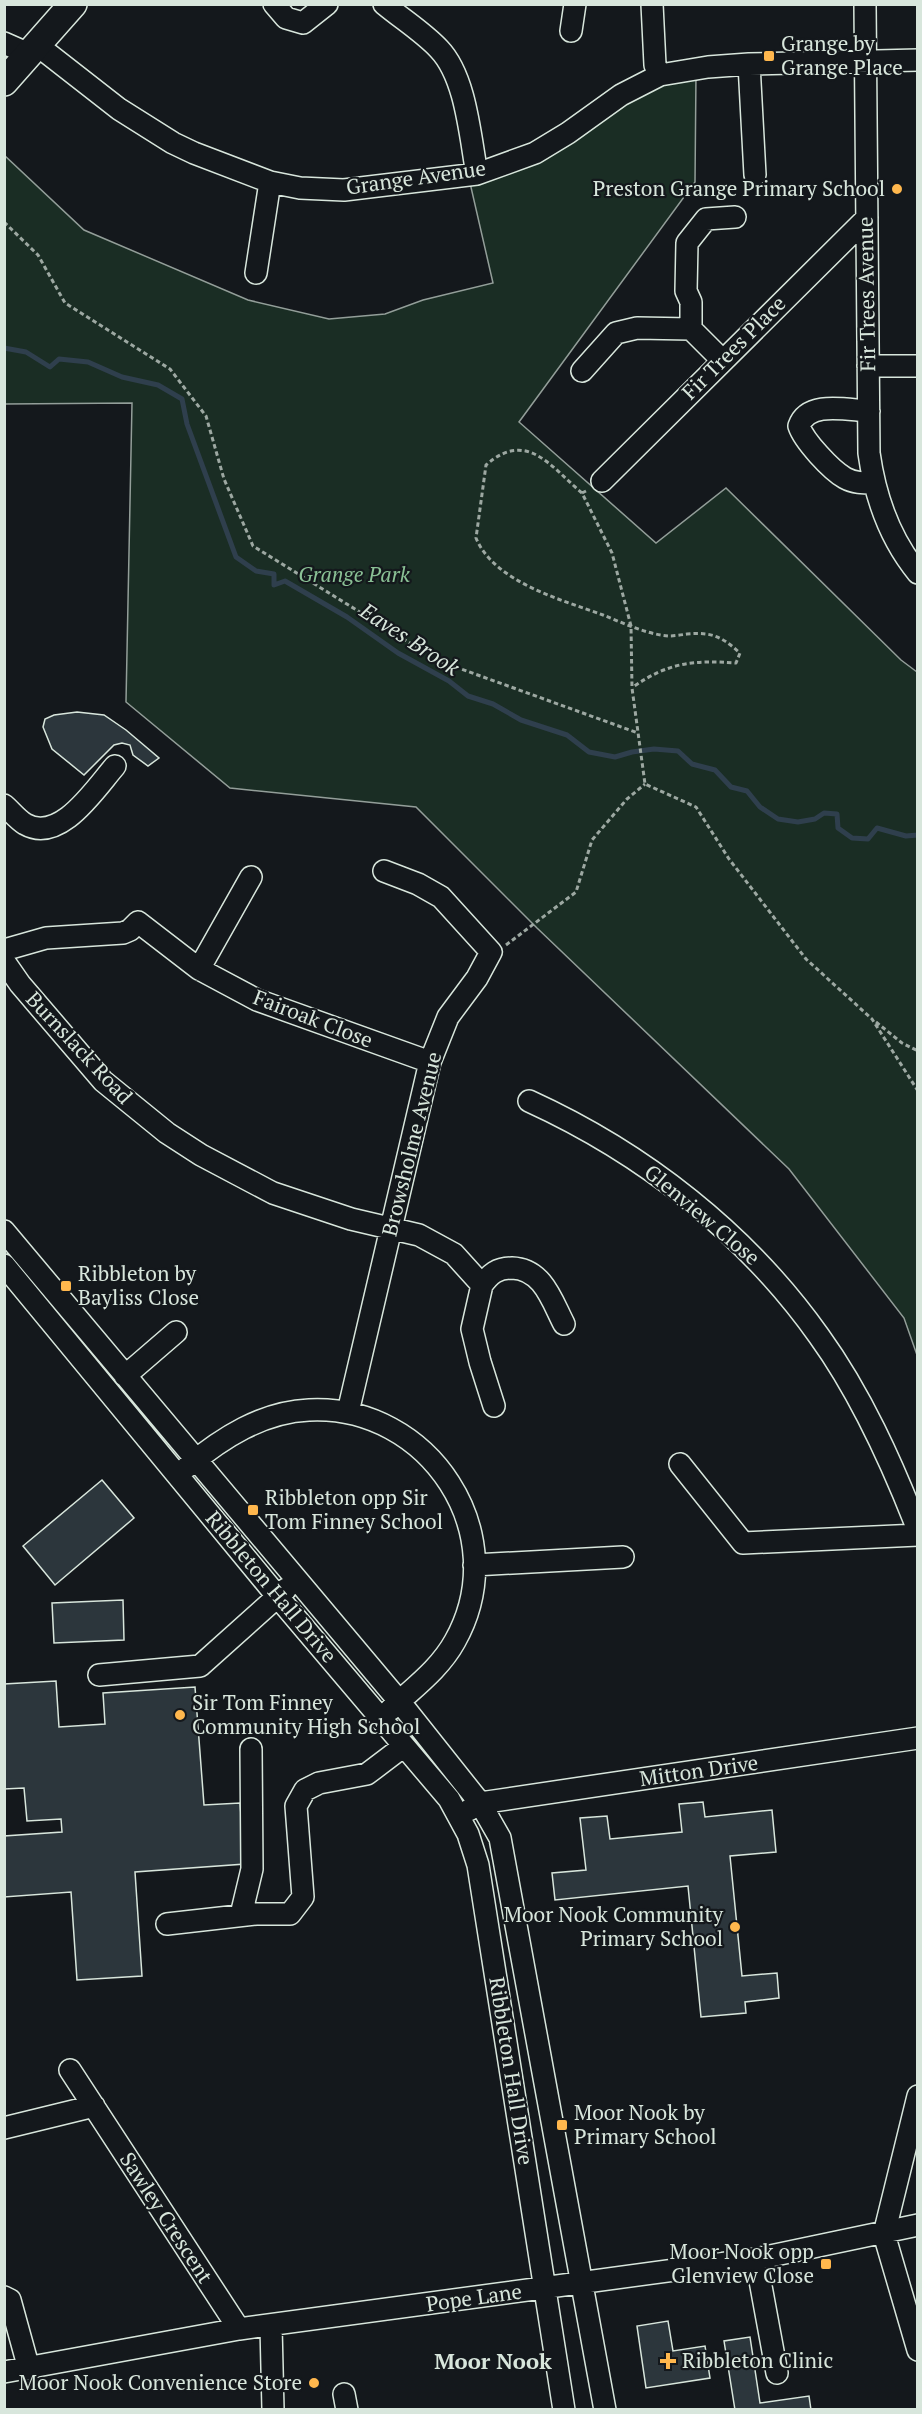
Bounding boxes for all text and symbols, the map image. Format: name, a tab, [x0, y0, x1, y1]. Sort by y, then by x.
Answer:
place label: Grange by Grange Place	[781, 29, 903, 81]
marker: Grange by Grange Place	[762, 49, 776, 63]
street label: Grange Avenue	[344, 153, 487, 201]
place label: Preston Grange Primary School	[593, 174, 885, 202]
marker: Preston Grange Primary School	[890, 182, 904, 196]
street label: Fir Trees Avenue	[851, 216, 881, 372]
street label: Fir Trees Place	[675, 289, 791, 405]
park label: Grange Park	[298, 560, 411, 588]
water label: Eaves Brook	[354, 595, 466, 682]
street label: Fairoak Close	[250, 982, 377, 1054]
street label: Burnslack Road	[20, 985, 139, 1110]
street label: Browsholme Avenue	[375, 1049, 447, 1239]
street label: Glenview Close	[639, 1158, 766, 1271]
place label: Ribbleton by Bayliss Close	[78, 1259, 199, 1311]
marker: Ribbleton by Bayliss Close	[59, 1279, 73, 1293]
place label: Ribbleton opp Sir Tom Finney School	[265, 1483, 443, 1535]
marker: Ribbleton opp Sir Tom Finney School	[246, 1503, 260, 1517]
street label: Ribbleton Hall Drive	[200, 1505, 344, 1668]
place label: Sir Tom Finney Community High School	[192, 1688, 420, 1740]
marker: Sir Tom Finney Community High School	[173, 1708, 187, 1722]
street label: Mitton Drive	[638, 1748, 760, 1792]
place label: Moor Nook Community Primary School	[504, 1900, 723, 1952]
marker: Moor Nook Community Primary School	[728, 1920, 742, 1934]
street label: Ribbleton Hall Drive	[483, 1975, 541, 2167]
place label: Moor Nook by Primary School	[574, 2098, 717, 2150]
marker: Moor Nook by Primary School	[555, 2118, 569, 2132]
street label: Sawley Crescent	[114, 2147, 220, 2289]
place label: Moor Nook opp Glenview Close	[669, 2237, 814, 2289]
marker: Moor Nook opp Glenview Close	[819, 2257, 833, 2271]
street label: Pope Lane	[424, 2276, 523, 2318]
district label: Moor Nook	[434, 2346, 552, 2375]
place label: Ribbleton Clinic	[682, 2346, 833, 2374]
marker: Ribbleton Clinic	[659, 2352, 677, 2370]
place label: Moor Nook Convenience Store	[19, 2368, 302, 2396]
marker: Moor Nook Convenience Store	[307, 2376, 321, 2390]

